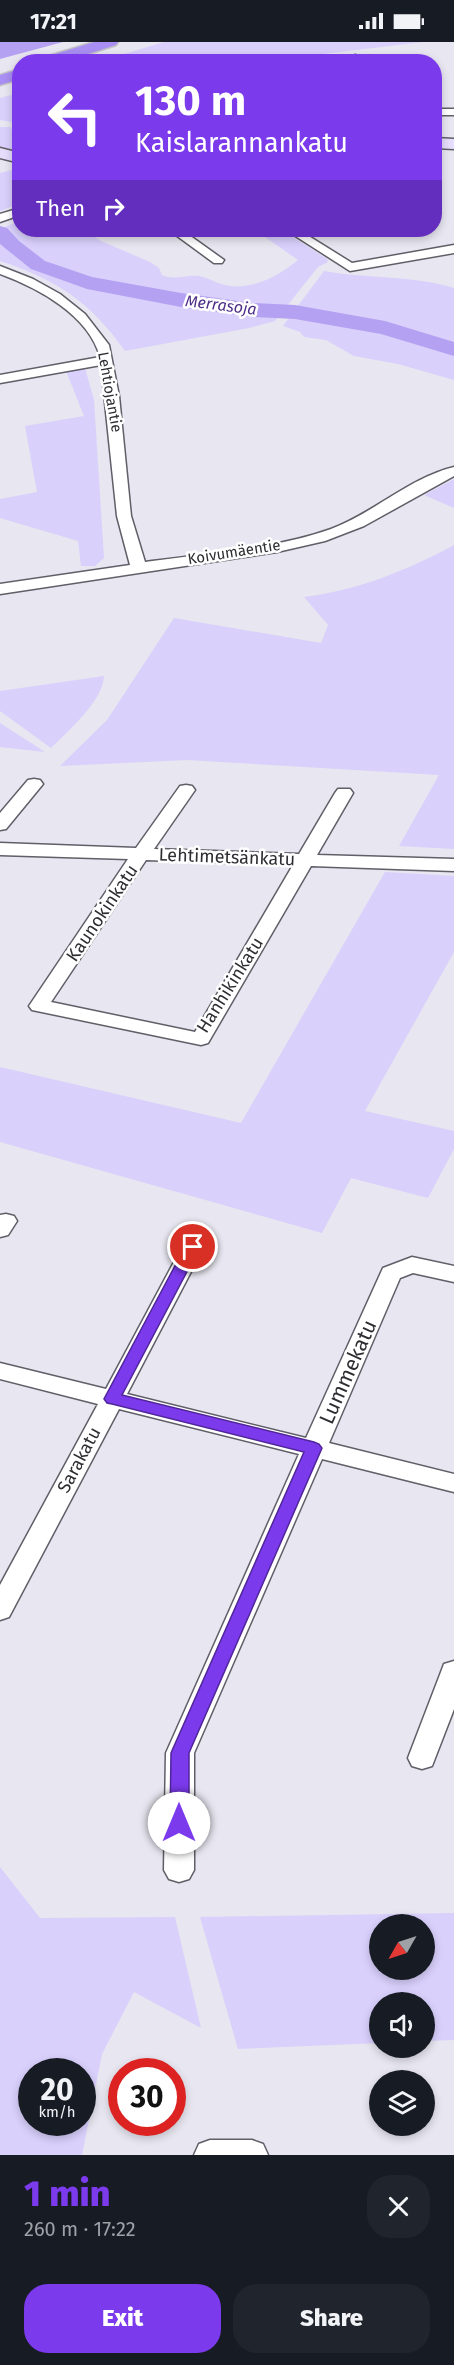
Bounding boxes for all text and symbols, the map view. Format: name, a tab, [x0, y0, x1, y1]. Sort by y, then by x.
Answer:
text: 17:21	[30, 8, 77, 35]
text: 130 m	[135, 76, 246, 126]
icon: left	[36, 78, 114, 156]
text: Kaislarannankatu	[135, 127, 348, 159]
icon: right	[97, 192, 130, 225]
text: Then	[36, 195, 85, 222]
water label: Merrasoja	[184, 291, 258, 319]
street label: Lehtiojantie	[94, 350, 126, 434]
street label: Koivumäentie	[186, 536, 282, 568]
street label: Lehtimetsänkatu	[158, 844, 296, 870]
street label: Kaunokinkatu	[61, 860, 143, 966]
street label: Hanhikinkatu	[192, 933, 268, 1037]
pin	[167, 1221, 218, 1272]
icon: arrive	[176, 1230, 209, 1263]
street label: Lummekatu	[313, 1316, 383, 1428]
street label: Sarakatu	[53, 1423, 105, 1497]
position arrow	[147, 1791, 211, 1855]
north arrow	[369, 1914, 435, 1980]
map controls	[369, 1914, 435, 2136]
button: sound	[369, 1992, 435, 2058]
speed limit sign: 30	[108, 2058, 186, 2136]
button: layers	[369, 2070, 435, 2136]
text: 20	[40, 2072, 74, 2108]
text: km/h	[38, 2103, 76, 2121]
text: 1 min	[24, 2172, 110, 2216]
button: close	[367, 2175, 430, 2238]
text: 260 m · 17:22	[24, 2217, 136, 2241]
button: Exit	[24, 2284, 221, 2353]
button: Share	[233, 2284, 430, 2353]

